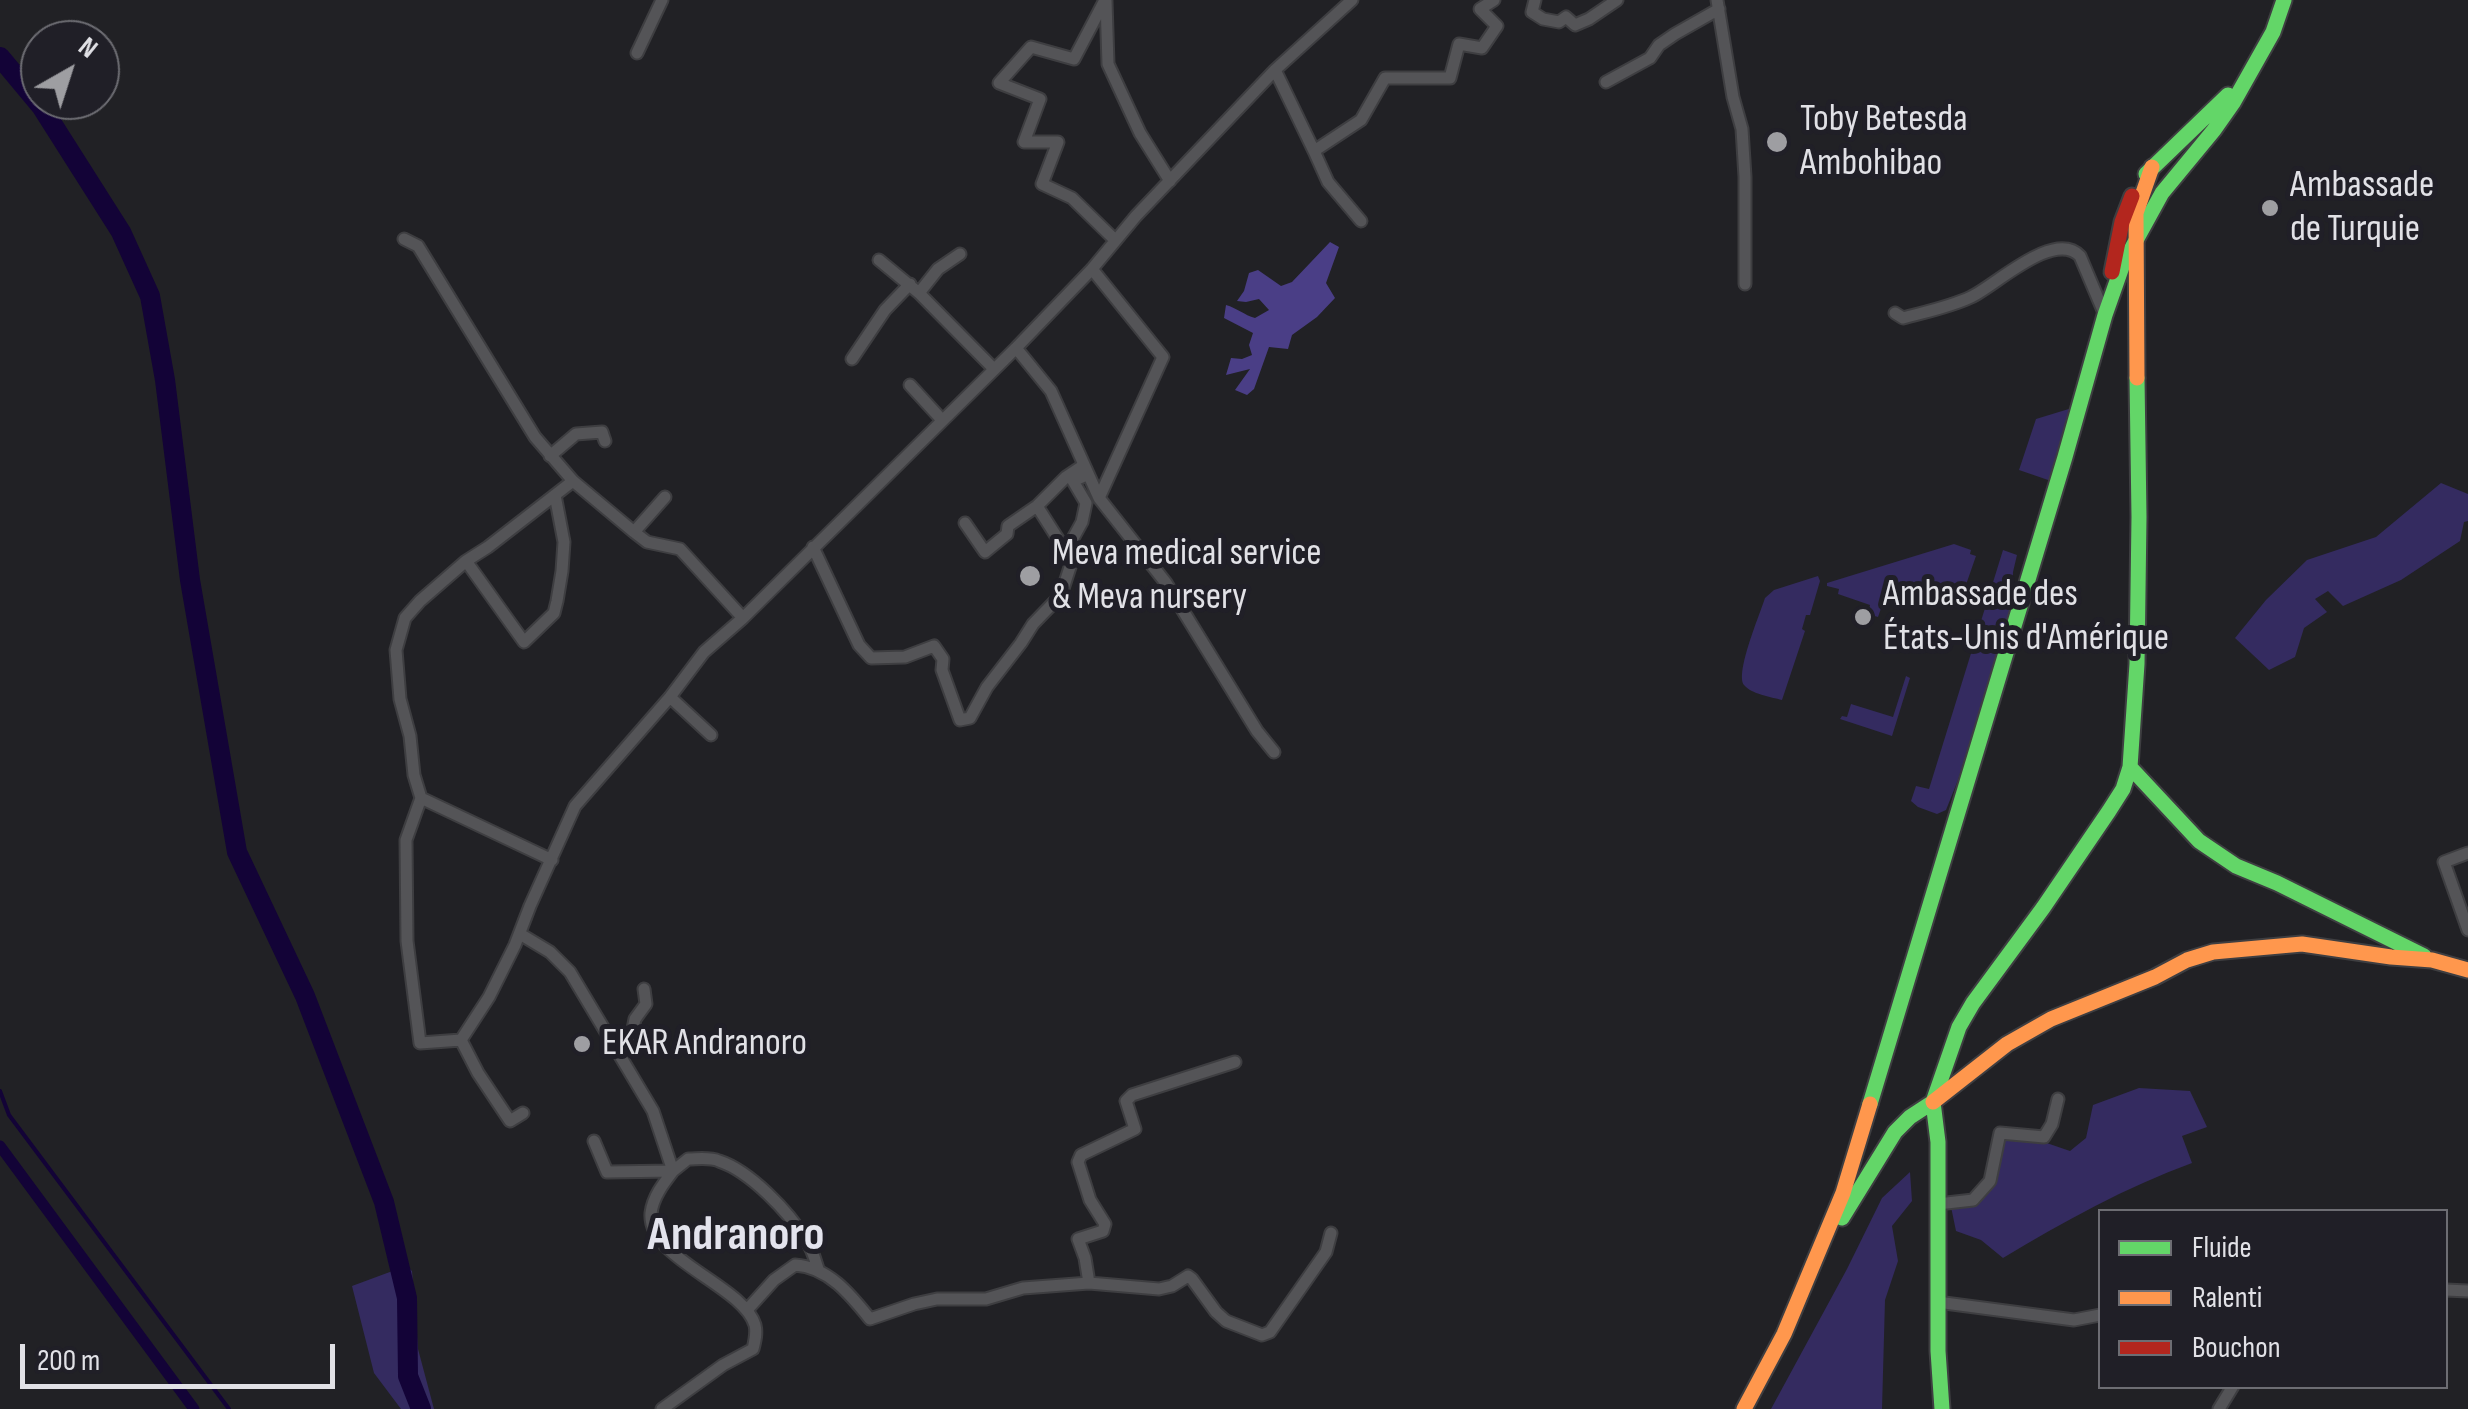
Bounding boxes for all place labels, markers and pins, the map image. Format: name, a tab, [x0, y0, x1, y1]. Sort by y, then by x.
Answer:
place label: Toby Betesda Ambohibao	[1800, 97, 1968, 186]
marker: Toby Betesda Ambohibao	[1764, 129, 1790, 155]
place label: Ambassade de Turquie	[2290, 163, 2434, 252]
marker: Ambassade de Turquie	[2259, 197, 2281, 219]
place label: Meva medical service & Meva nursery	[1052, 531, 1322, 620]
marker: Meva medical service & Meva nursery	[1017, 563, 1043, 589]
place label: Ambassade des États-Unis d'Amérique	[1883, 572, 2169, 662]
marker: Ambassade des États-Unis d'Amérique	[1852, 606, 1874, 628]
place label: EKAR Andranoro	[602, 1021, 807, 1067]
marker: EKAR Andranoro	[571, 1033, 593, 1055]

